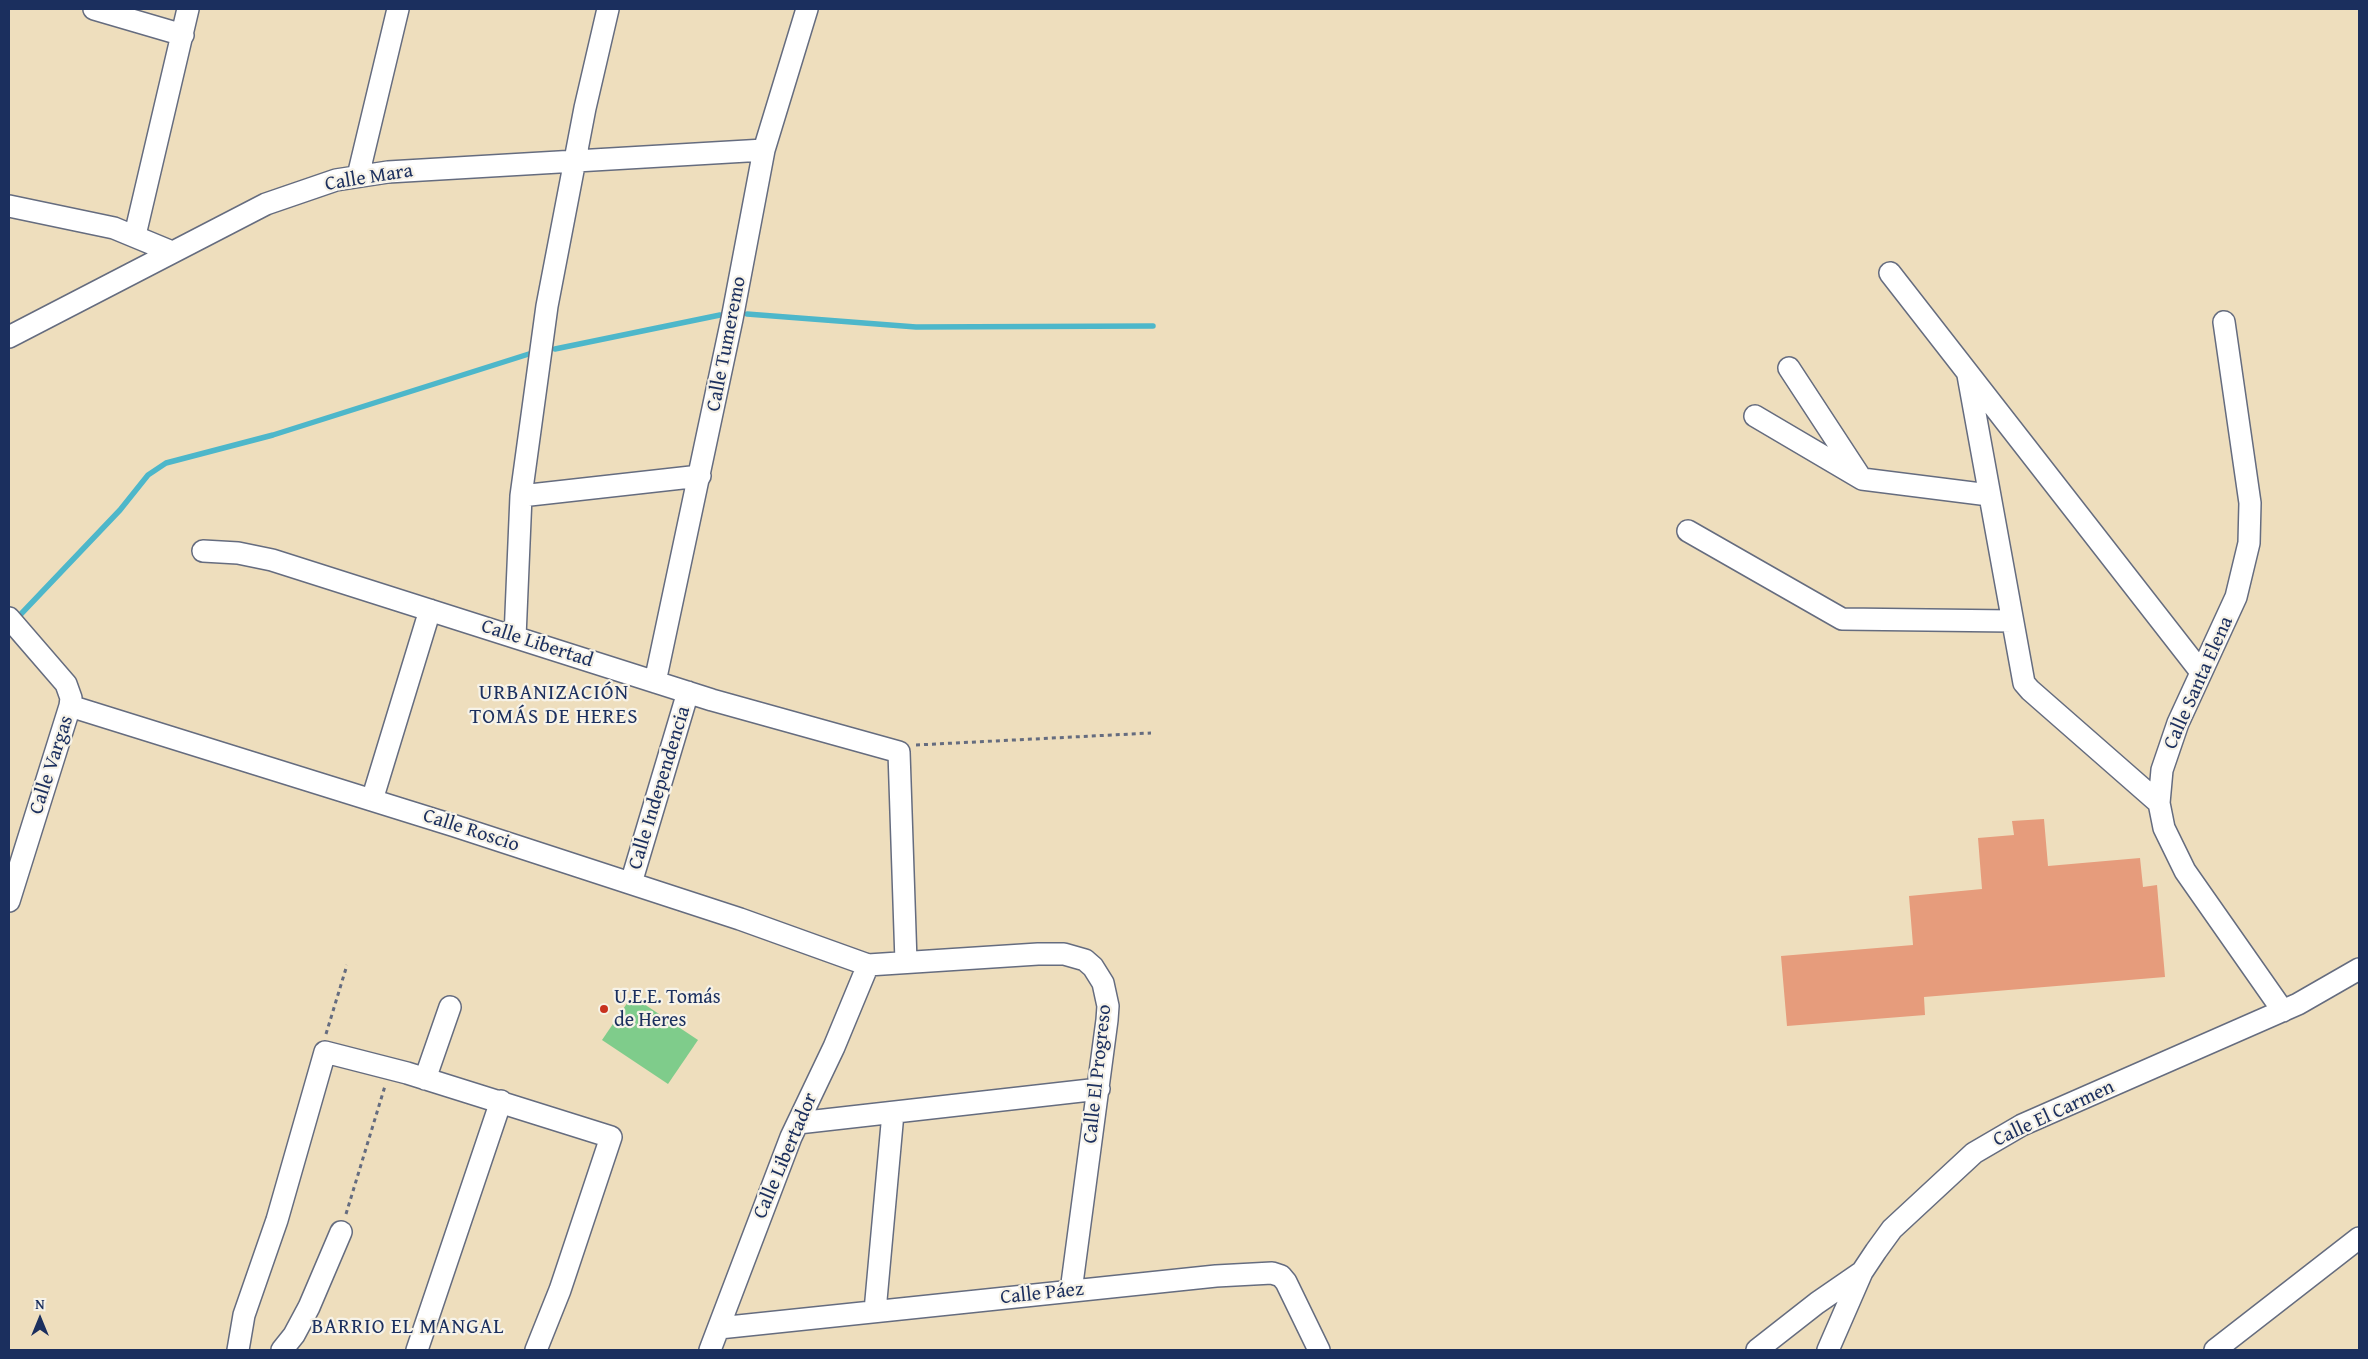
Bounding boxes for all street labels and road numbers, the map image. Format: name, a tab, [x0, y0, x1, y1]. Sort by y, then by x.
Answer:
street label: Calle Mara	[323, 159, 415, 197]
street label: Calle Tumeremo	[702, 274, 752, 414]
street label: Calle Santa Elena	[2159, 613, 2239, 753]
street label: Calle Libertad	[478, 615, 596, 673]
street label: Calle Independencia	[624, 703, 696, 873]
street label: Calle Vargas	[25, 713, 79, 817]
street label: Calle Roscio	[420, 804, 522, 858]
street label: Calle El Progreso	[1079, 1003, 1117, 1145]
street label: Calle El Carmen	[1990, 1075, 2118, 1153]
street label: Calle Libertador	[749, 1089, 823, 1223]
street label: Calle Páez	[999, 1278, 1085, 1310]

